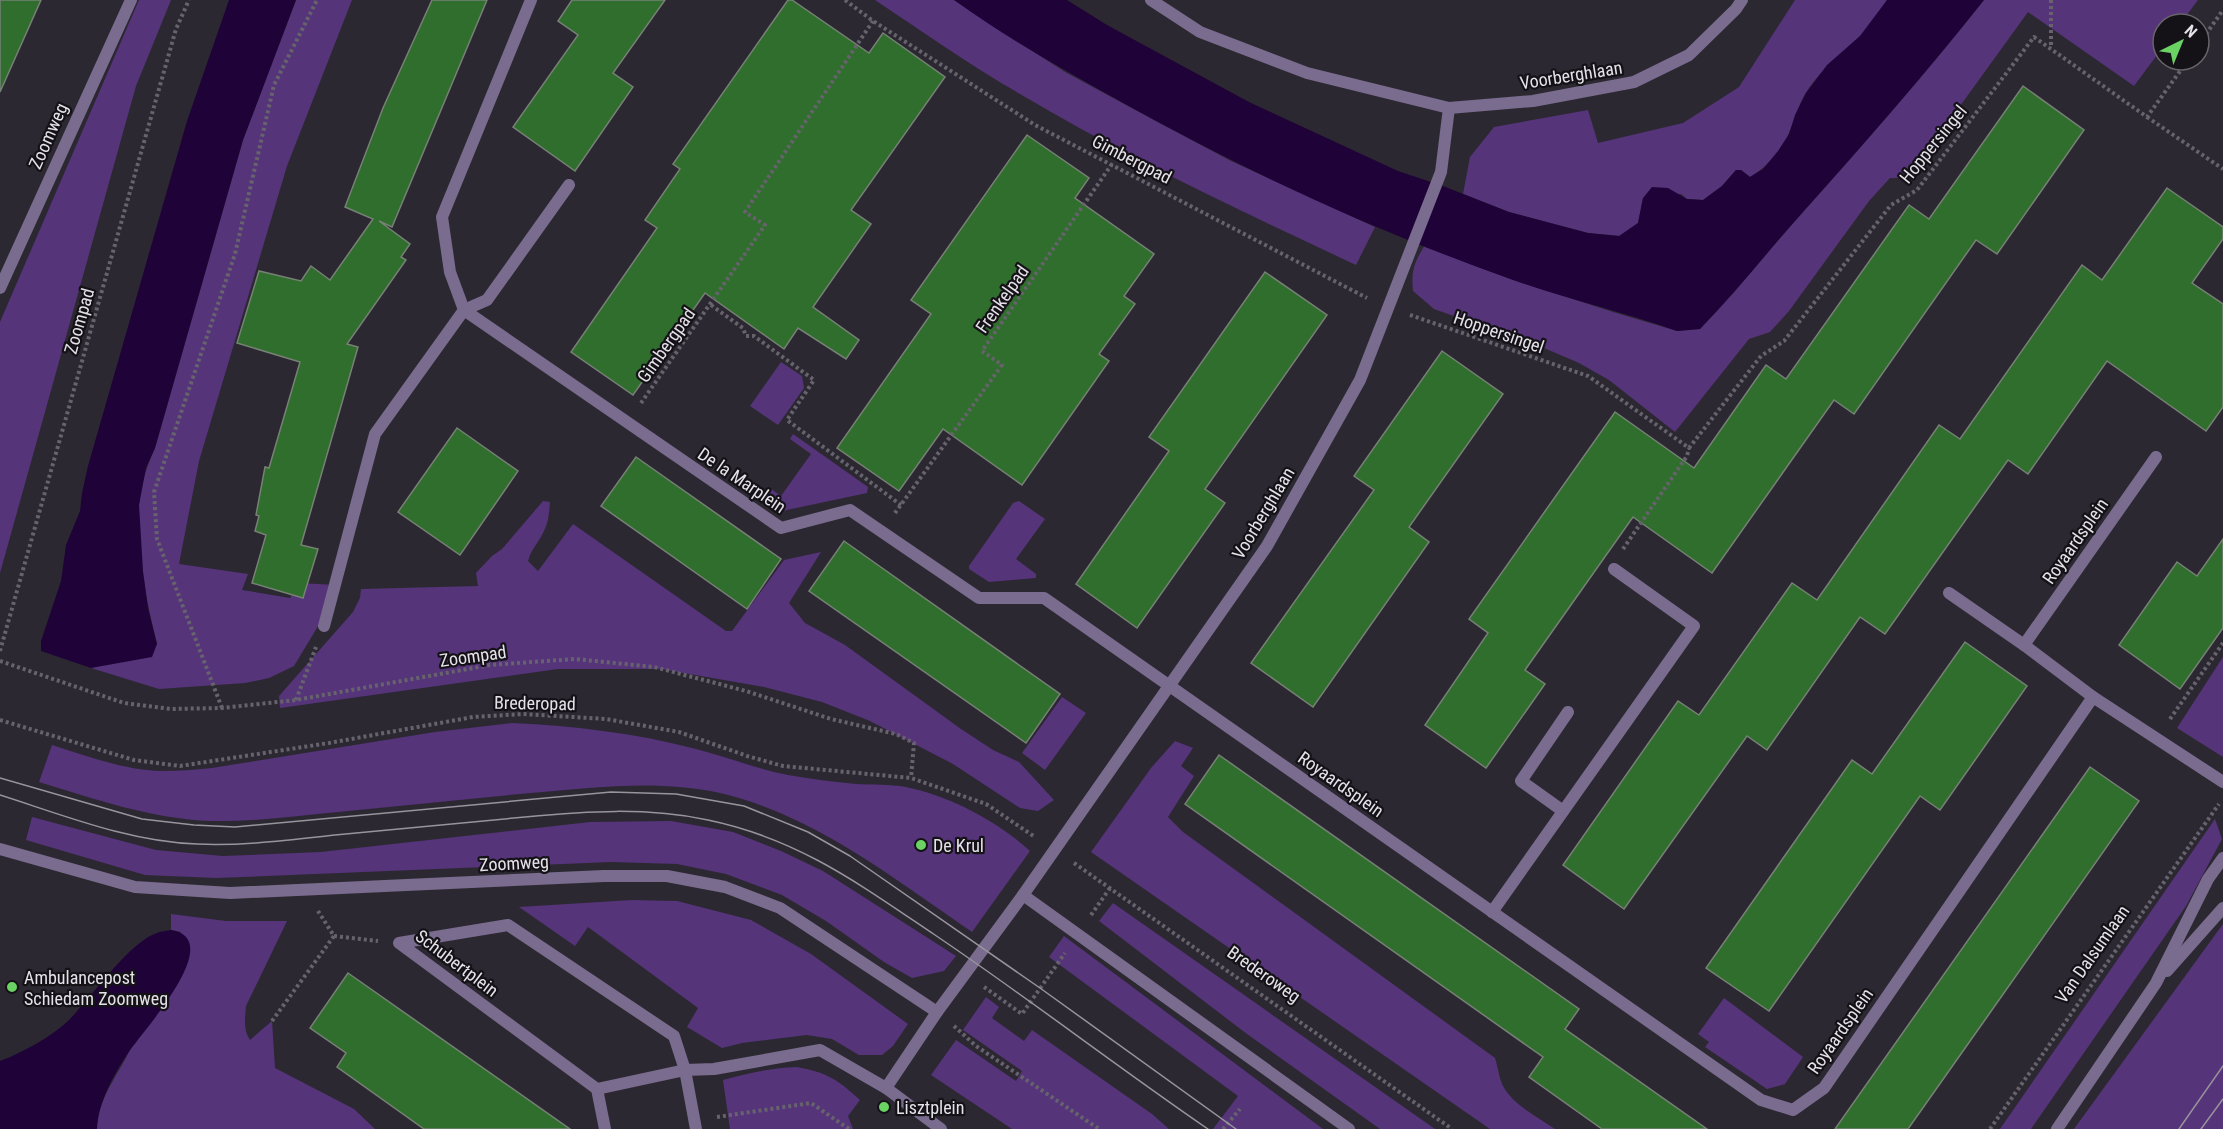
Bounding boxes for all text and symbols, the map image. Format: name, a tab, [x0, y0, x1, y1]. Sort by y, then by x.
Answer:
north arrow	[2151, 12, 2211, 72]
text: N	[2181, 21, 2201, 42]
street label: Voorberghlaan	[1518, 57, 1624, 93]
street label: Zoomweg	[24, 100, 72, 172]
street label: Hoppersingel	[1895, 101, 1971, 187]
street label: Gimbergpad	[1089, 130, 1175, 188]
street label: Frenkelpad	[971, 261, 1033, 337]
street label: Zoompad	[60, 286, 98, 356]
street label: Gimbergpad	[633, 304, 699, 386]
street label: Hoppersingel	[1451, 307, 1547, 357]
street label: De la Marplein	[694, 443, 790, 517]
street label: Voorberghlaan	[1227, 463, 1299, 563]
street label: Royaardsplein	[2038, 494, 2112, 588]
street label: Zoompad	[438, 641, 508, 671]
street label: Brederopad	[494, 692, 576, 714]
street label: Royaardsplein	[1294, 747, 1388, 821]
place label: De Krul	[933, 835, 984, 856]
marker: De Krul	[914, 838, 928, 852]
street label: Zoomweg	[479, 851, 549, 875]
street label: Van Dalsumlaan	[2050, 901, 2134, 1007]
street label: Schubertplein	[412, 925, 502, 1001]
street label: Brederoweg	[1223, 941, 1305, 1007]
place label: Ambulancepost Schiedam Zoomweg	[24, 967, 168, 1009]
marker: Ambulancepost Schiedam Zoomweg	[5, 980, 19, 994]
street label: Royaardsplein	[1803, 984, 1877, 1078]
place label: Lisztplein	[896, 1097, 964, 1118]
marker: Lisztplein	[877, 1100, 891, 1114]

